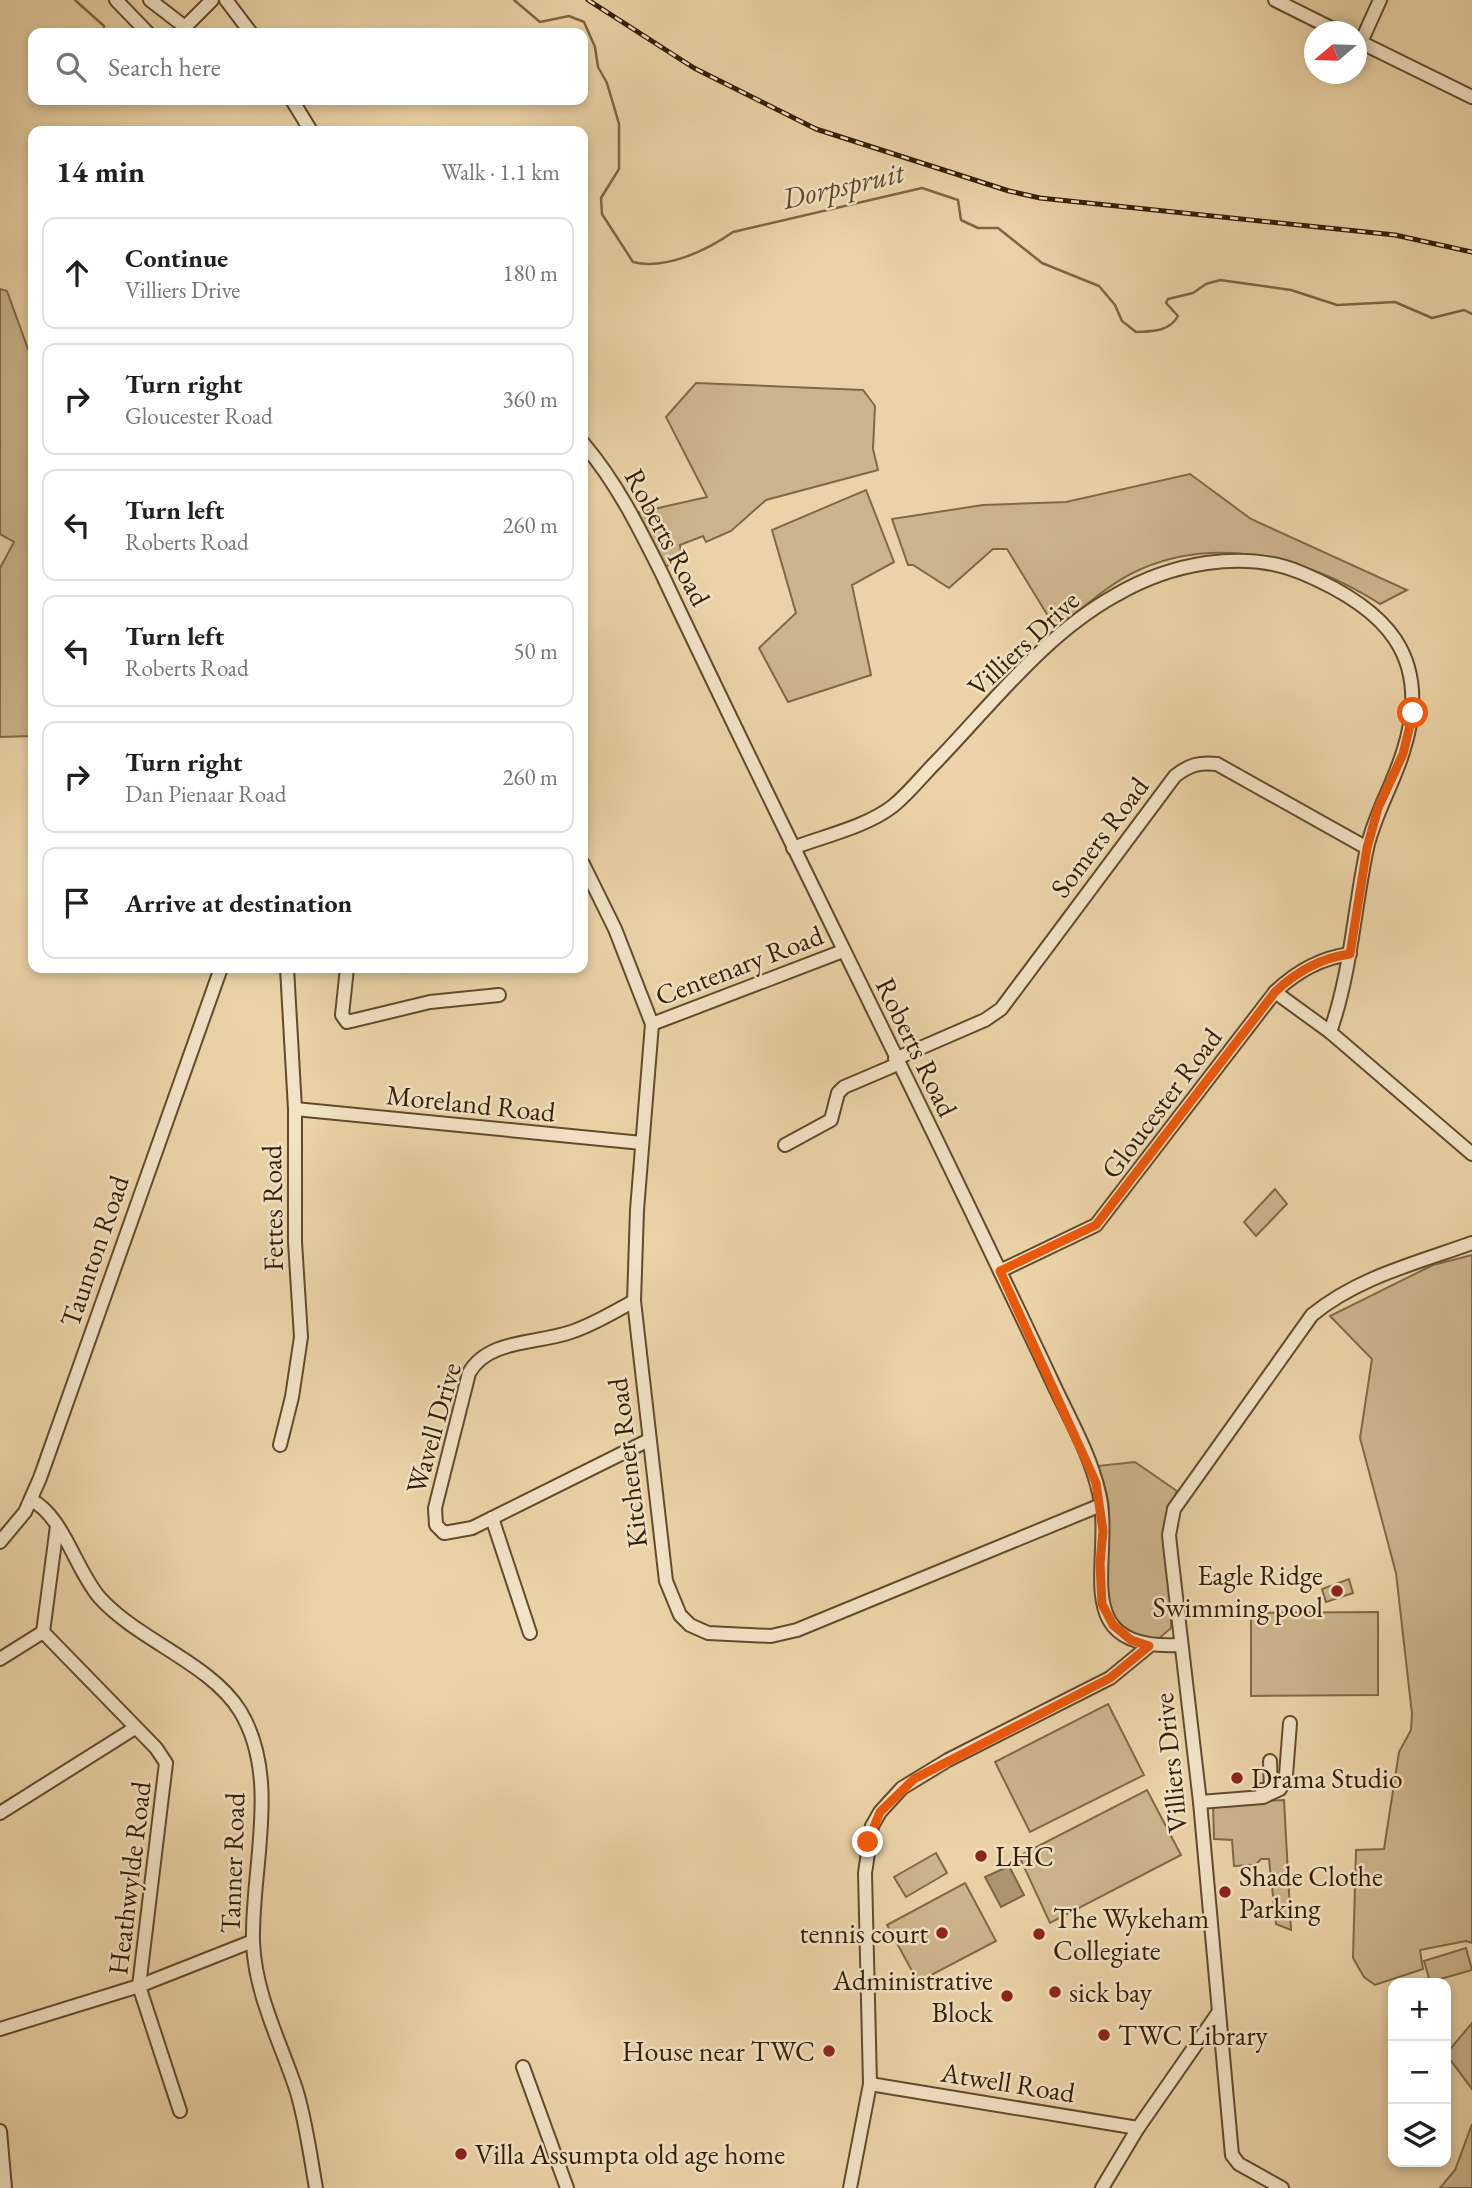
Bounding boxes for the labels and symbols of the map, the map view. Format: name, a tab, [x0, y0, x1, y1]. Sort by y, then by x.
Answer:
north arrow	[1304, 21, 1367, 84]
water label: Dorpspruit	[777, 152, 909, 218]
street label: Roberts Road	[617, 462, 720, 613]
street label: Villiers Drive	[959, 582, 1087, 704]
route start	[1397, 697, 1428, 728]
street label: Somers Road	[1042, 769, 1157, 905]
street label: Centenary Road	[650, 916, 829, 1014]
street label: Roberts Road	[868, 971, 967, 1123]
street label: Gloucester Road	[1093, 1020, 1230, 1186]
street label: Moreland Road	[385, 1076, 558, 1130]
street label: Fettes Road	[253, 1144, 291, 1271]
street label: Taunton Road	[51, 1170, 137, 1332]
street label: Wavell Drive	[397, 1358, 469, 1498]
street label: Kitchener Road	[599, 1375, 655, 1550]
place label: Eagle Ridge Swimming pool	[1152, 1557, 1323, 1625]
marker: Eagle Ridge Swimming pool	[1329, 1583, 1345, 1599]
street label: Villiers Drive	[1145, 1691, 1195, 1835]
place label: Drama Studio	[1251, 1760, 1403, 1796]
marker: Drama Studio	[1229, 1770, 1245, 1786]
street label: Heathwylde Road	[99, 1778, 159, 1977]
street label: Tanner Road	[212, 1791, 252, 1934]
route end	[852, 1826, 883, 1857]
place label: LHC	[995, 1838, 1054, 1874]
marker: LHC	[973, 1848, 989, 1864]
place label: Shade Clothe Parking	[1239, 1858, 1383, 1926]
marker: Shade Clothe Parking	[1217, 1884, 1233, 1900]
place label: The Wykeham Collegiate	[1053, 1900, 1209, 1968]
place label: tennis court	[800, 1915, 928, 1951]
marker: tennis court	[934, 1925, 950, 1941]
marker: The Wykeham Collegiate	[1031, 1926, 1047, 1942]
place label: Administrative Block	[832, 1962, 994, 2030]
place label: sick bay	[1069, 1974, 1153, 2010]
marker: sick bay	[1047, 1984, 1063, 2000]
marker: Administrative Block	[999, 1988, 1015, 2004]
place label: TWC Library	[1118, 2017, 1269, 2053]
marker: TWC Library	[1096, 2027, 1112, 2043]
place label: House near TWC	[622, 2033, 815, 2069]
marker: House near TWC	[821, 2043, 837, 2059]
street label: Atwell Road	[937, 2053, 1078, 2110]
place label: Villa Assumpta old age home	[475, 2136, 785, 2172]
marker: Villa Assumpta old age home	[453, 2146, 469, 2162]

